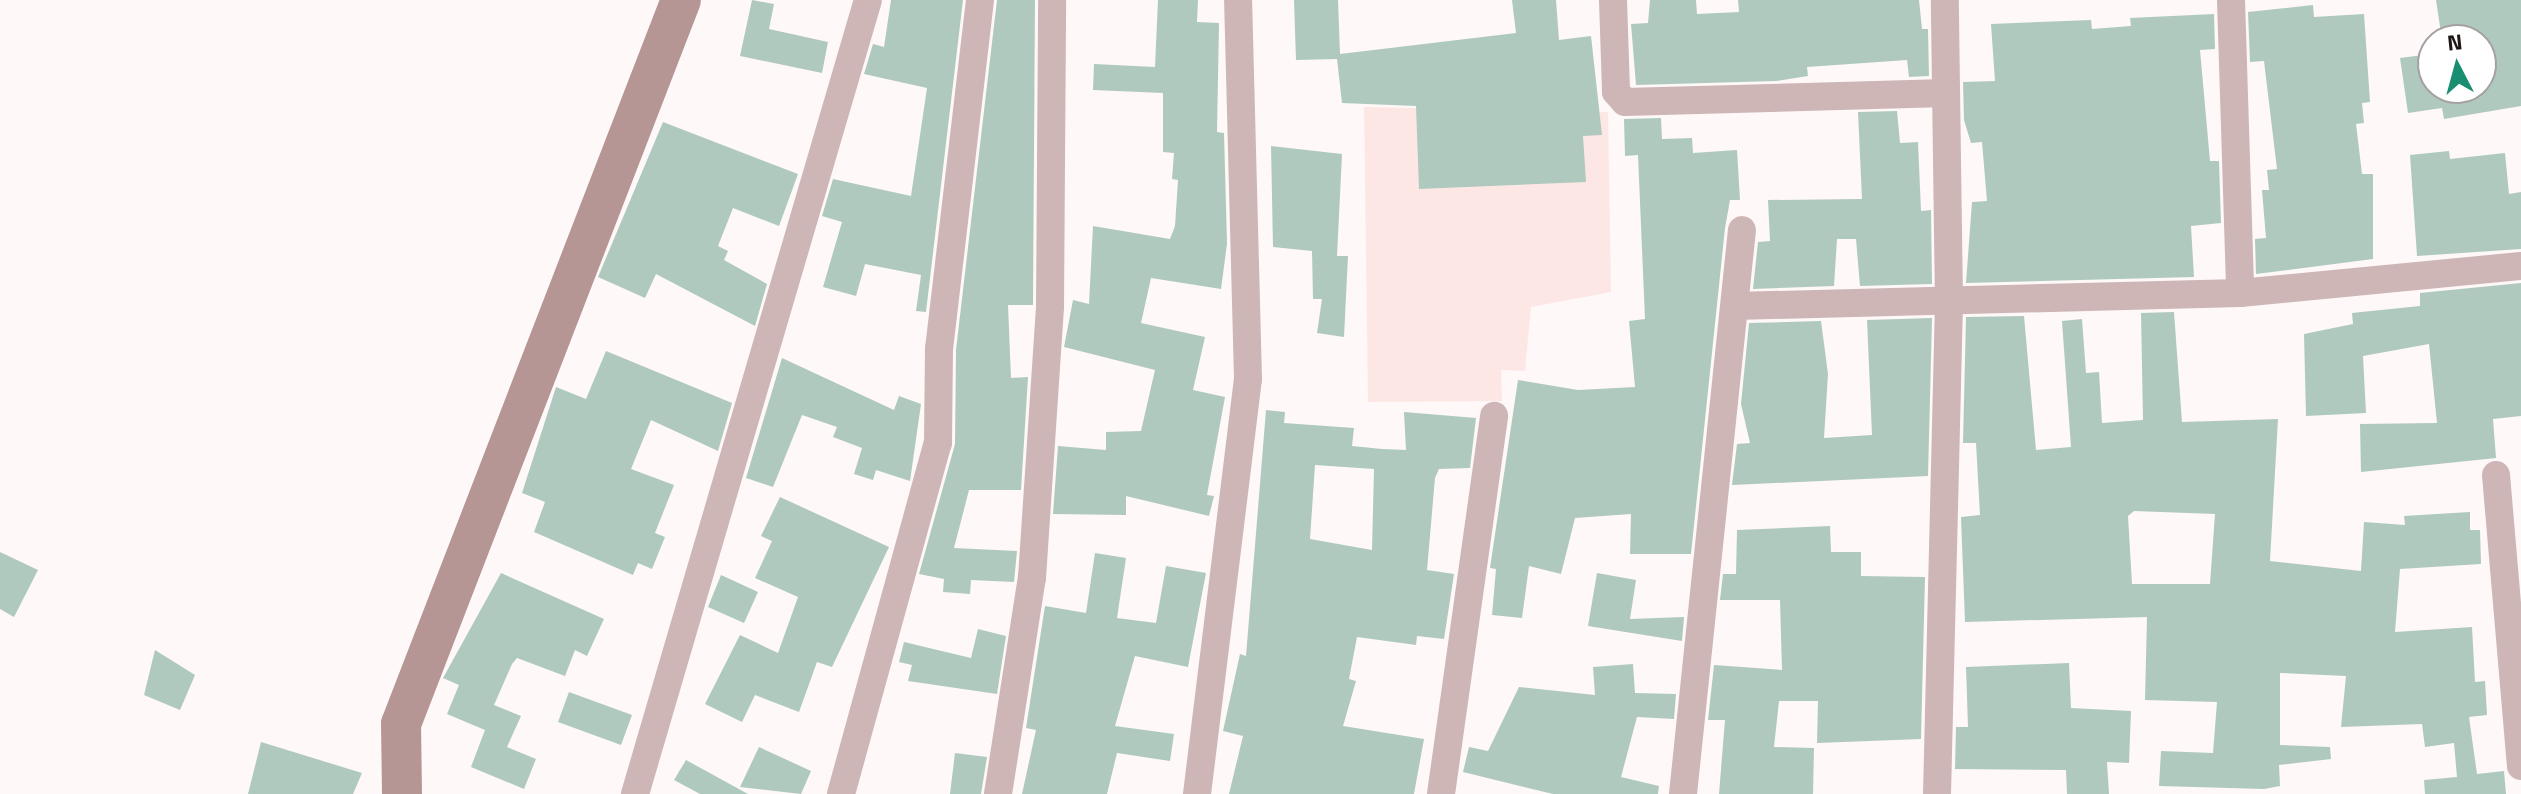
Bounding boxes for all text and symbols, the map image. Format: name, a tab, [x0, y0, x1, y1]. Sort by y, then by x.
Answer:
north arrow	[2417, 24, 2497, 104]
text: N	[2445, 24, 2464, 60]

